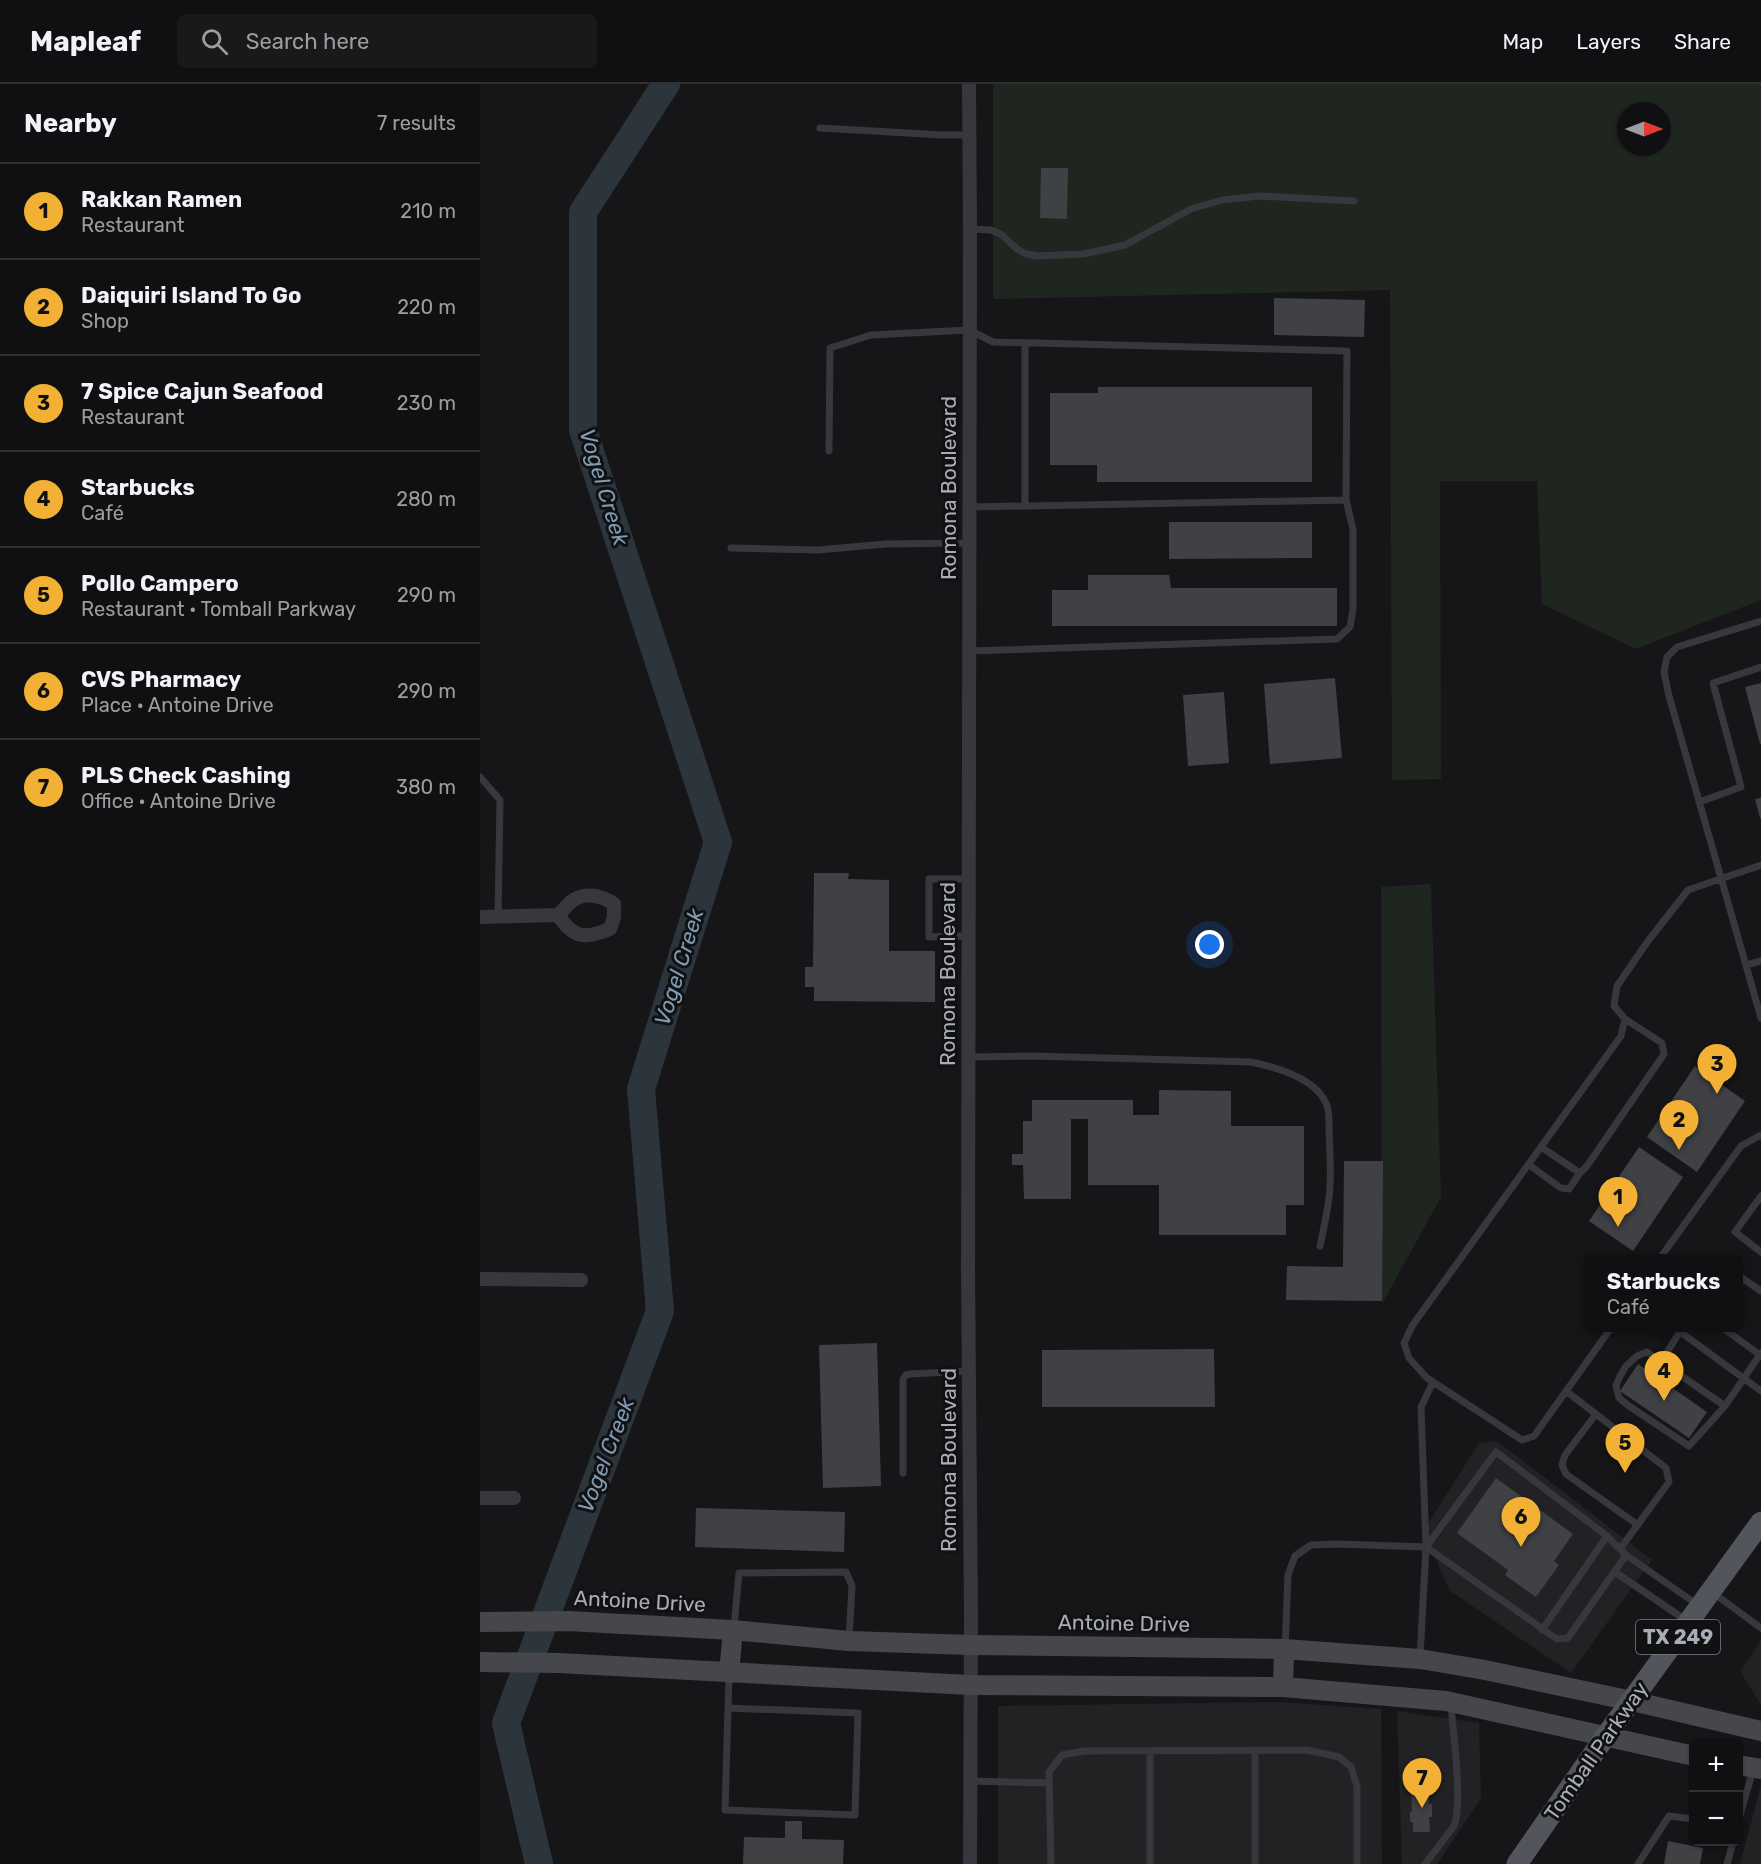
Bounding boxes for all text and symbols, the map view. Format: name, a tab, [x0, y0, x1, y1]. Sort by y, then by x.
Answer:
search box	[177, 14, 597, 68]
text: Mapleaf	[30, 25, 141, 58]
icon: search	[198, 25, 231, 58]
text: Search here	[246, 28, 369, 55]
text: Map	[1502, 29, 1543, 54]
text: Layers	[1576, 29, 1641, 54]
text: Share	[1674, 29, 1731, 54]
north arrow	[1617, 102, 1671, 156]
text: Nearby	[24, 108, 117, 139]
text: 7 results	[377, 111, 456, 135]
text: Rakkan Ramen	[81, 186, 242, 213]
text: 1	[39, 199, 48, 223]
text: 210 m	[400, 199, 456, 223]
text: Restaurant	[81, 213, 185, 237]
text: Daiquiri Island To Go	[81, 282, 301, 309]
text: 2	[37, 295, 50, 319]
text: 220 m	[397, 295, 456, 319]
text: Shop	[81, 309, 129, 333]
text: 7 Spice Cajun Seafood	[81, 378, 323, 405]
text: 3	[37, 391, 50, 415]
text: 230 m	[397, 391, 456, 415]
street label: Romona Boulevard	[936, 396, 961, 580]
text: Restaurant	[81, 405, 185, 429]
water label: Vogel Creek	[573, 425, 635, 549]
text: Starbucks	[81, 474, 195, 501]
text: 4	[37, 487, 50, 511]
text: 280 m	[396, 487, 456, 511]
text: Café	[81, 501, 124, 525]
text: Pollo Campero	[81, 570, 239, 597]
text: 5	[37, 583, 50, 607]
text: 290 m	[397, 583, 456, 607]
text: Restaurant · Tomball Parkway	[81, 597, 356, 621]
text: CVS Pharmacy	[81, 666, 241, 693]
text: 6	[37, 679, 50, 703]
text: 290 m	[397, 679, 456, 703]
text: Place · Antoine Drive	[81, 693, 274, 717]
text: PLS Check Cashing	[81, 762, 291, 789]
text: 7	[38, 775, 49, 799]
text: 380 m	[396, 775, 456, 799]
text: Office · Antoine Drive	[81, 789, 276, 813]
street label: Romona Boulevard	[935, 882, 960, 1066]
water label: Vogel Creek	[648, 905, 710, 1029]
your location	[1195, 930, 1224, 959]
pin: 3	[1698, 1044, 1736, 1094]
pin: 2	[1660, 1100, 1698, 1150]
pin: 1	[1598, 1178, 1638, 1227]
popup	[1584, 1254, 1743, 1332]
text: Starbucks	[1607, 1268, 1720, 1295]
text: Café	[1607, 1295, 1650, 1319]
pin: 4	[1644, 1352, 1684, 1401]
street label: Romona Boulevard	[936, 1368, 961, 1552]
water label: Vogel Creek	[572, 1393, 640, 1516]
pin: 5	[1606, 1424, 1644, 1473]
pin: 6	[1502, 1498, 1540, 1547]
street label: Antoine Drive	[573, 1585, 707, 1617]
street label: Antoine Drive	[1058, 1609, 1190, 1637]
road number: TX 249	[1636, 1620, 1720, 1654]
street label: Tomball Parkway	[1539, 1677, 1653, 1825]
map controls	[1689, 1738, 1743, 1846]
button: +	[1689, 1738, 1743, 1792]
pin: 7	[1402, 1758, 1442, 1808]
button: −	[1689, 1792, 1743, 1846]

